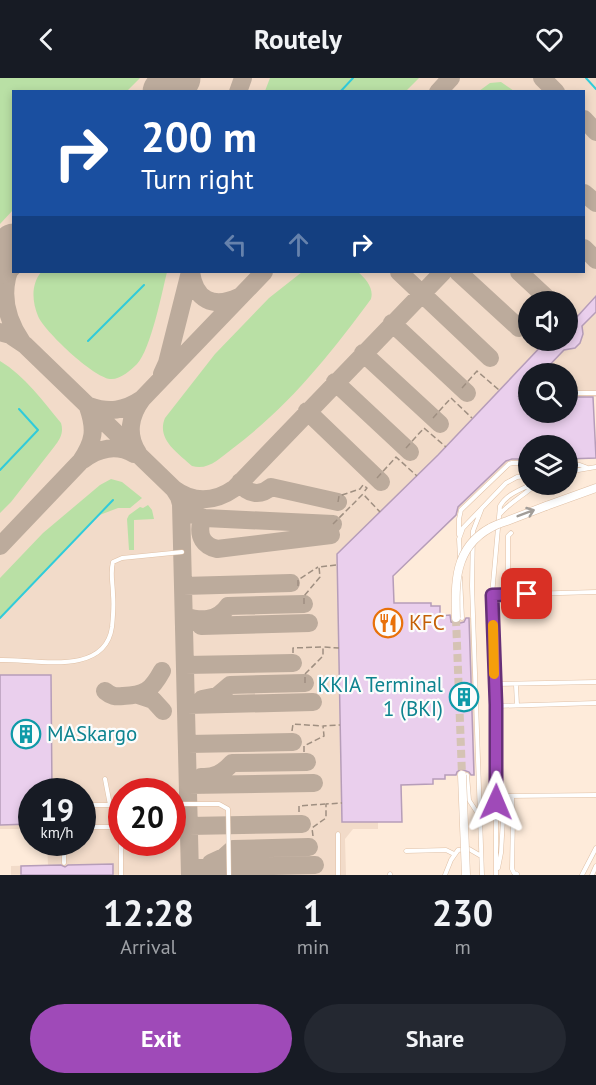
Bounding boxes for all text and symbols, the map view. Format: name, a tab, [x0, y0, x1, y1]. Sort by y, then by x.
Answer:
text: Routely	[254, 22, 342, 56]
icon: back	[30, 23, 63, 56]
icon: heart	[533, 23, 566, 56]
text: 200 m	[141, 109, 257, 164]
icon: right	[42, 114, 120, 192]
text: Turn right	[141, 162, 254, 196]
icon: left	[219, 228, 252, 261]
icon: ahead	[282, 228, 315, 261]
icon: right	[345, 228, 378, 261]
map controls	[518, 291, 578, 495]
button: sound	[518, 291, 578, 351]
button: search	[518, 363, 578, 423]
button: layers	[518, 435, 578, 495]
one-way arrow	[517, 507, 535, 518]
pin	[501, 568, 552, 619]
icon: arrive	[510, 577, 543, 610]
restaurant icon: KFC	[372, 607, 404, 639]
place label: KFC	[409, 609, 445, 636]
place label: KKIA Terminal 1 (BKI)	[317, 671, 443, 722]
building icon: KKIA Terminal 1 (BKI)	[448, 681, 480, 713]
building icon: MASkargo	[10, 718, 42, 750]
place label: MASkargo	[47, 720, 137, 747]
position arrow	[464, 770, 528, 834]
speed limit sign: 20	[108, 778, 186, 856]
text: 19	[40, 790, 74, 829]
text: km/h	[41, 823, 73, 842]
text: 12:28	[103, 889, 194, 936]
text: 1	[303, 889, 323, 936]
text: 230	[432, 889, 493, 936]
text: Arrival	[120, 934, 176, 960]
text: min	[297, 934, 329, 960]
text: m	[455, 934, 471, 960]
button: Exit	[30, 1004, 292, 1073]
button: Share	[304, 1004, 566, 1073]

